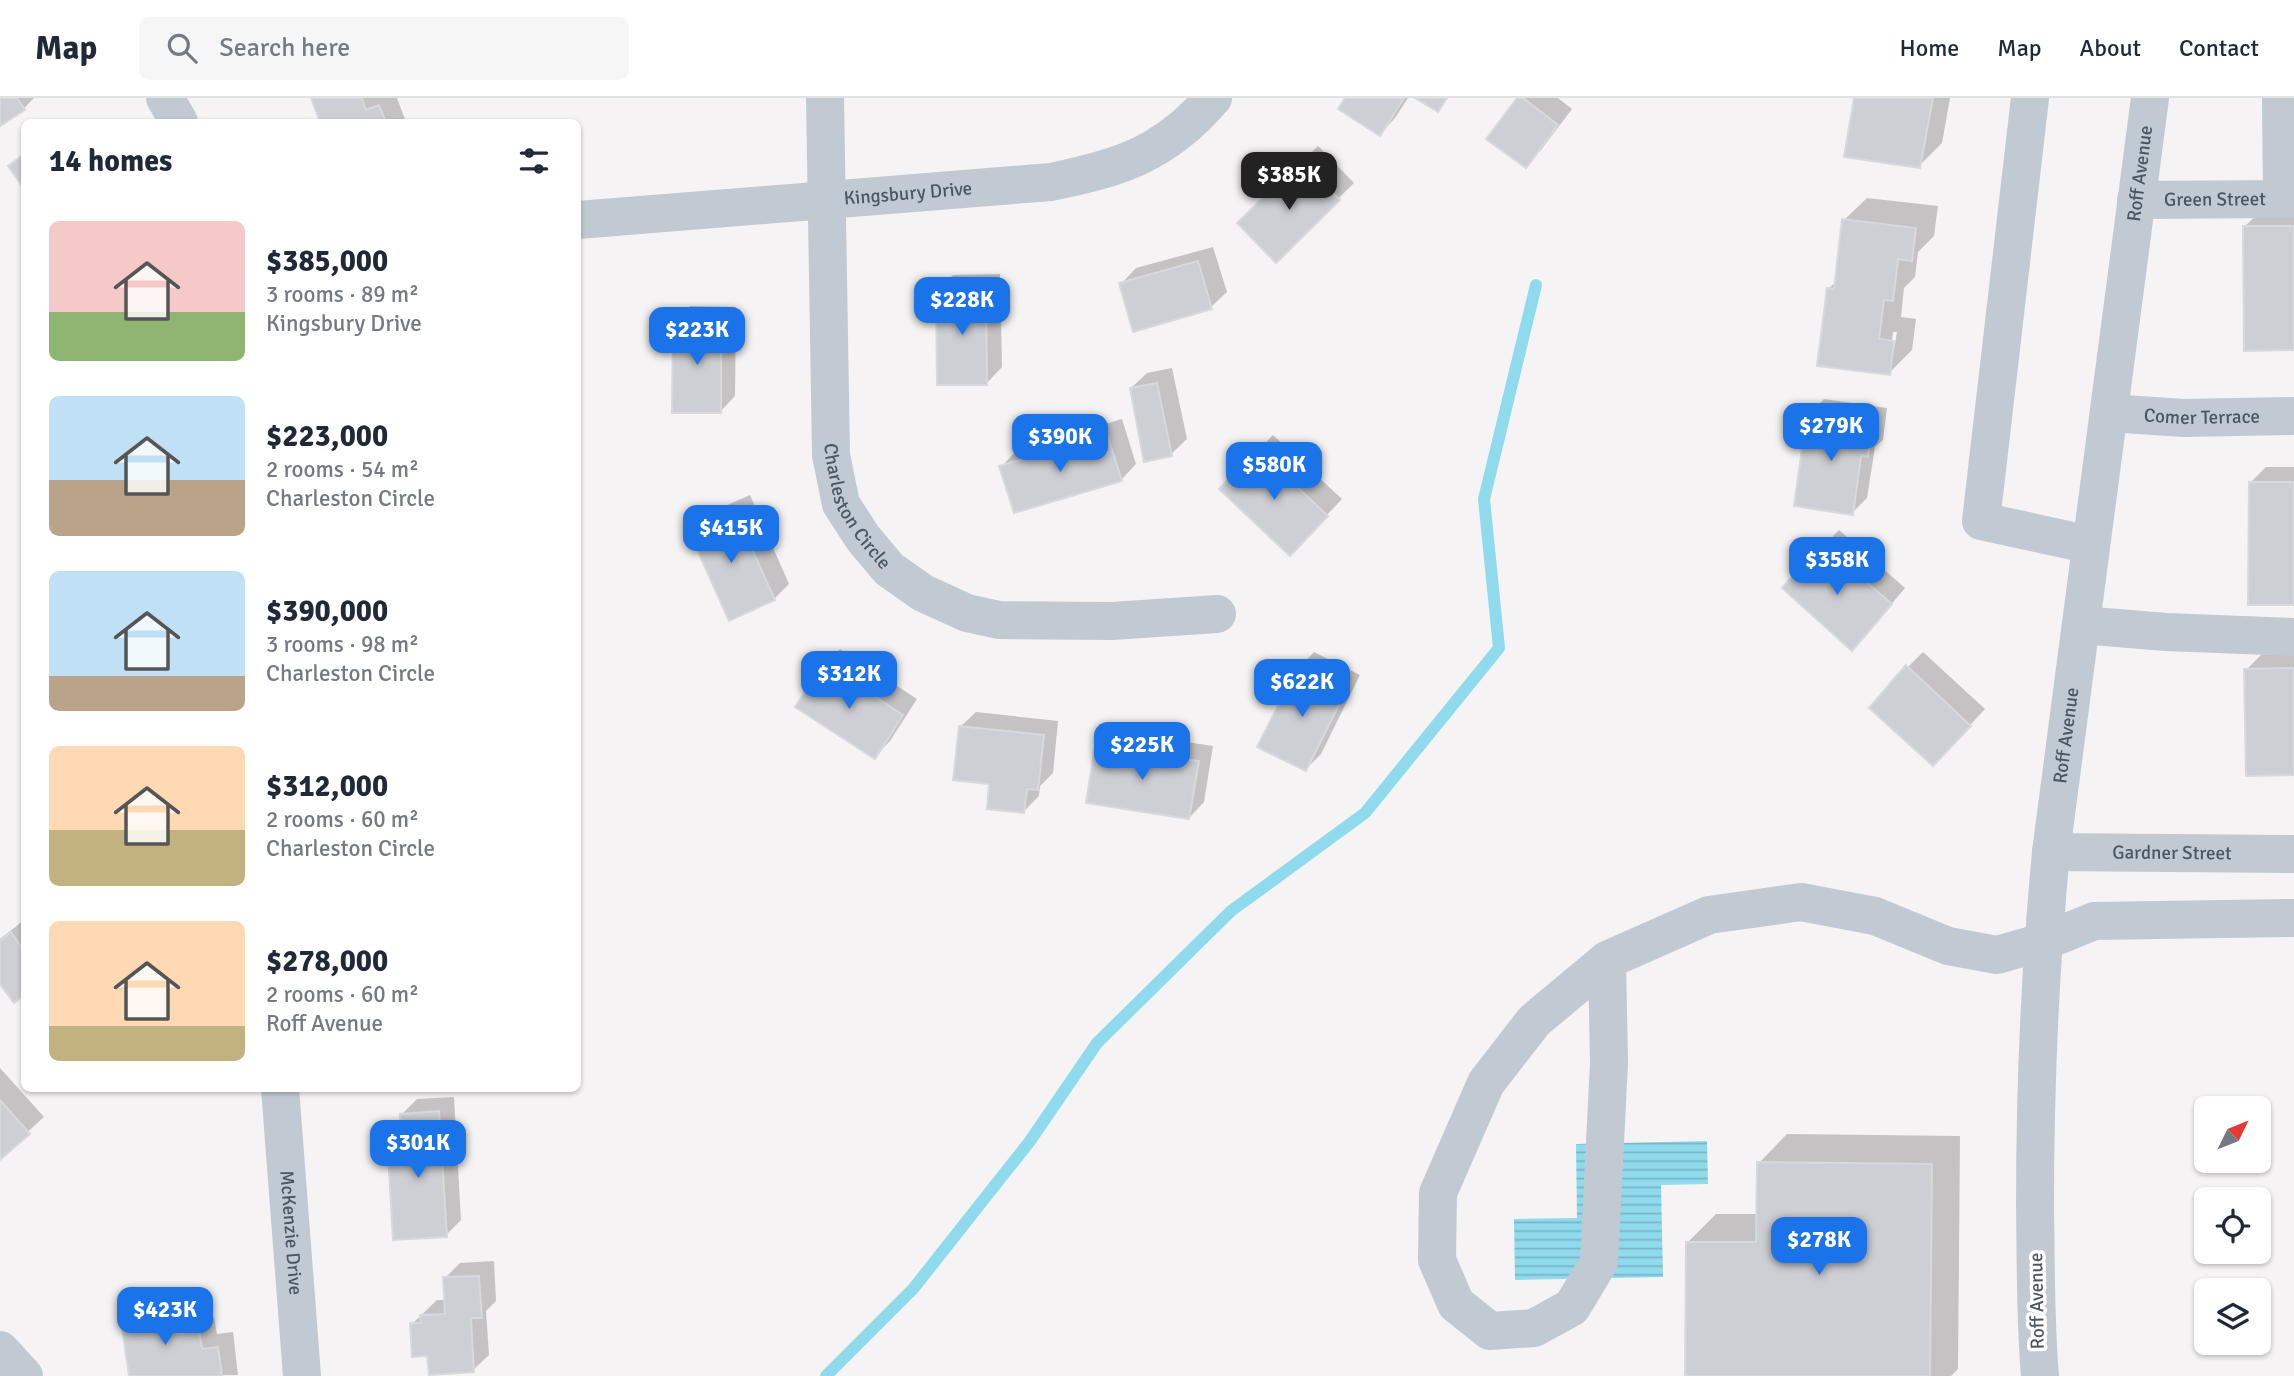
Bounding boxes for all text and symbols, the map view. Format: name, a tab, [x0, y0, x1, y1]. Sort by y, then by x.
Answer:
search box	[139, 17, 629, 80]
text: Map	[35, 28, 97, 69]
icon: search	[163, 29, 201, 67]
text: Search here	[219, 32, 350, 64]
text: Home	[1899, 33, 1959, 63]
text: Map	[1997, 33, 2042, 63]
text: About	[2080, 33, 2141, 63]
text: Contact	[2179, 33, 2259, 63]
street label: Roff Avenue	[2122, 124, 2158, 223]
icon: filters	[515, 142, 553, 180]
text: 14 homes	[49, 143, 172, 180]
pin: $385K	[1240, 152, 1338, 212]
text: $385K	[1257, 160, 1321, 189]
street label: Kingsbury Drive	[843, 176, 973, 211]
street label: Green Street	[2164, 187, 2266, 212]
text: $385,000	[266, 243, 388, 280]
icon: home	[105, 249, 189, 333]
pin: $228K	[913, 278, 1011, 337]
text: 3 rooms · 89 m²	[266, 280, 419, 309]
text: $228K	[930, 285, 994, 314]
pin: $223K	[648, 308, 746, 367]
text: Kingsbury Drive	[266, 309, 422, 338]
text: $223K	[665, 315, 729, 344]
street label: Comer Terrace	[2143, 403, 2260, 430]
pin: $279K	[1782, 404, 1880, 463]
text: $279K	[1799, 411, 1863, 440]
pin: $390K	[1011, 414, 1109, 474]
text: $223,000	[266, 418, 388, 455]
text: $390K	[1028, 422, 1092, 451]
icon: home	[105, 424, 189, 508]
pin: $580K	[1225, 442, 1323, 502]
street label: Charleston Circle	[819, 443, 896, 574]
text: $580K	[1242, 450, 1306, 479]
text: 2 rooms · 54 m²	[266, 455, 419, 484]
text: Charleston Circle	[266, 484, 435, 513]
pin: $415K	[682, 505, 780, 565]
text: $415K	[699, 513, 763, 542]
pin: $358K	[1788, 538, 1886, 597]
text: $358K	[1805, 545, 1869, 574]
text: $390,000	[266, 593, 388, 630]
icon: home	[105, 599, 189, 683]
text: 3 rooms · 98 m²	[266, 630, 419, 659]
pin: $312K	[800, 652, 898, 711]
text: Charleston Circle	[266, 659, 435, 688]
text: $312K	[817, 659, 881, 688]
pin: $622K	[1253, 660, 1351, 719]
text: $622K	[1270, 667, 1334, 696]
street label: Roff Avenue	[2048, 686, 2084, 785]
pin: $225K	[1093, 722, 1191, 782]
text: $225K	[1110, 730, 1174, 759]
text: $312,000	[266, 768, 388, 805]
icon: home	[105, 774, 189, 858]
text: 2 rooms · 60 m²	[266, 805, 419, 834]
text: Charleston Circle	[266, 834, 435, 863]
street label: Gardner Street	[2112, 841, 2232, 865]
text: $278,000	[266, 943, 388, 980]
icon: home	[105, 949, 189, 1033]
text: 2 rooms · 60 m²	[266, 980, 419, 1009]
text: Roff Avenue	[266, 1009, 383, 1038]
north arrow	[2194, 1096, 2272, 1172]
map controls	[2194, 1096, 2271, 1355]
pin: $301K	[369, 1121, 467, 1180]
text: $301K	[386, 1128, 450, 1157]
street label: McKenzie Drive	[274, 1169, 308, 1296]
button: locate	[2194, 1187, 2271, 1264]
pin: $278K	[1770, 1218, 1868, 1277]
text: $278K	[1787, 1225, 1851, 1254]
street label: Roff Avenue	[2024, 1252, 2050, 1350]
button: layers	[2194, 1278, 2271, 1355]
pin: $423K	[116, 1288, 214, 1347]
text: $423K	[133, 1295, 197, 1324]

